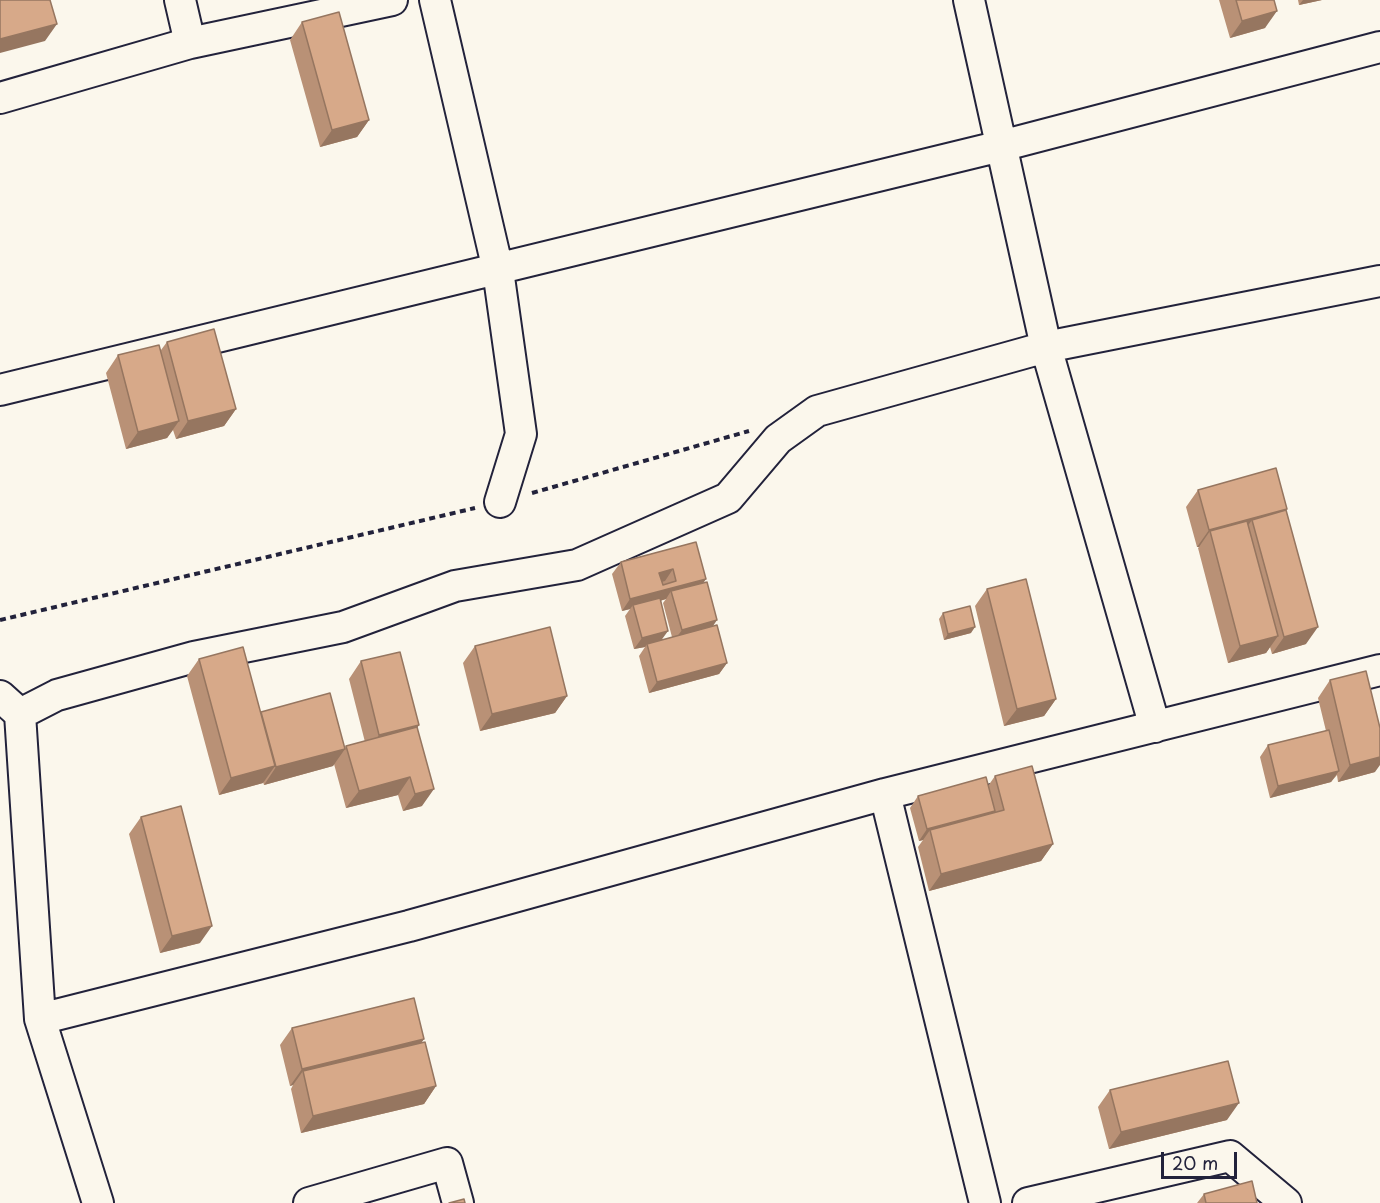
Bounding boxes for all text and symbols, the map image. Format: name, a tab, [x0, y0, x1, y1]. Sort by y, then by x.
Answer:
scale bar	[1164, 1140, 1240, 1178]
text: 20 m	[1172, 1149, 1218, 1176]

